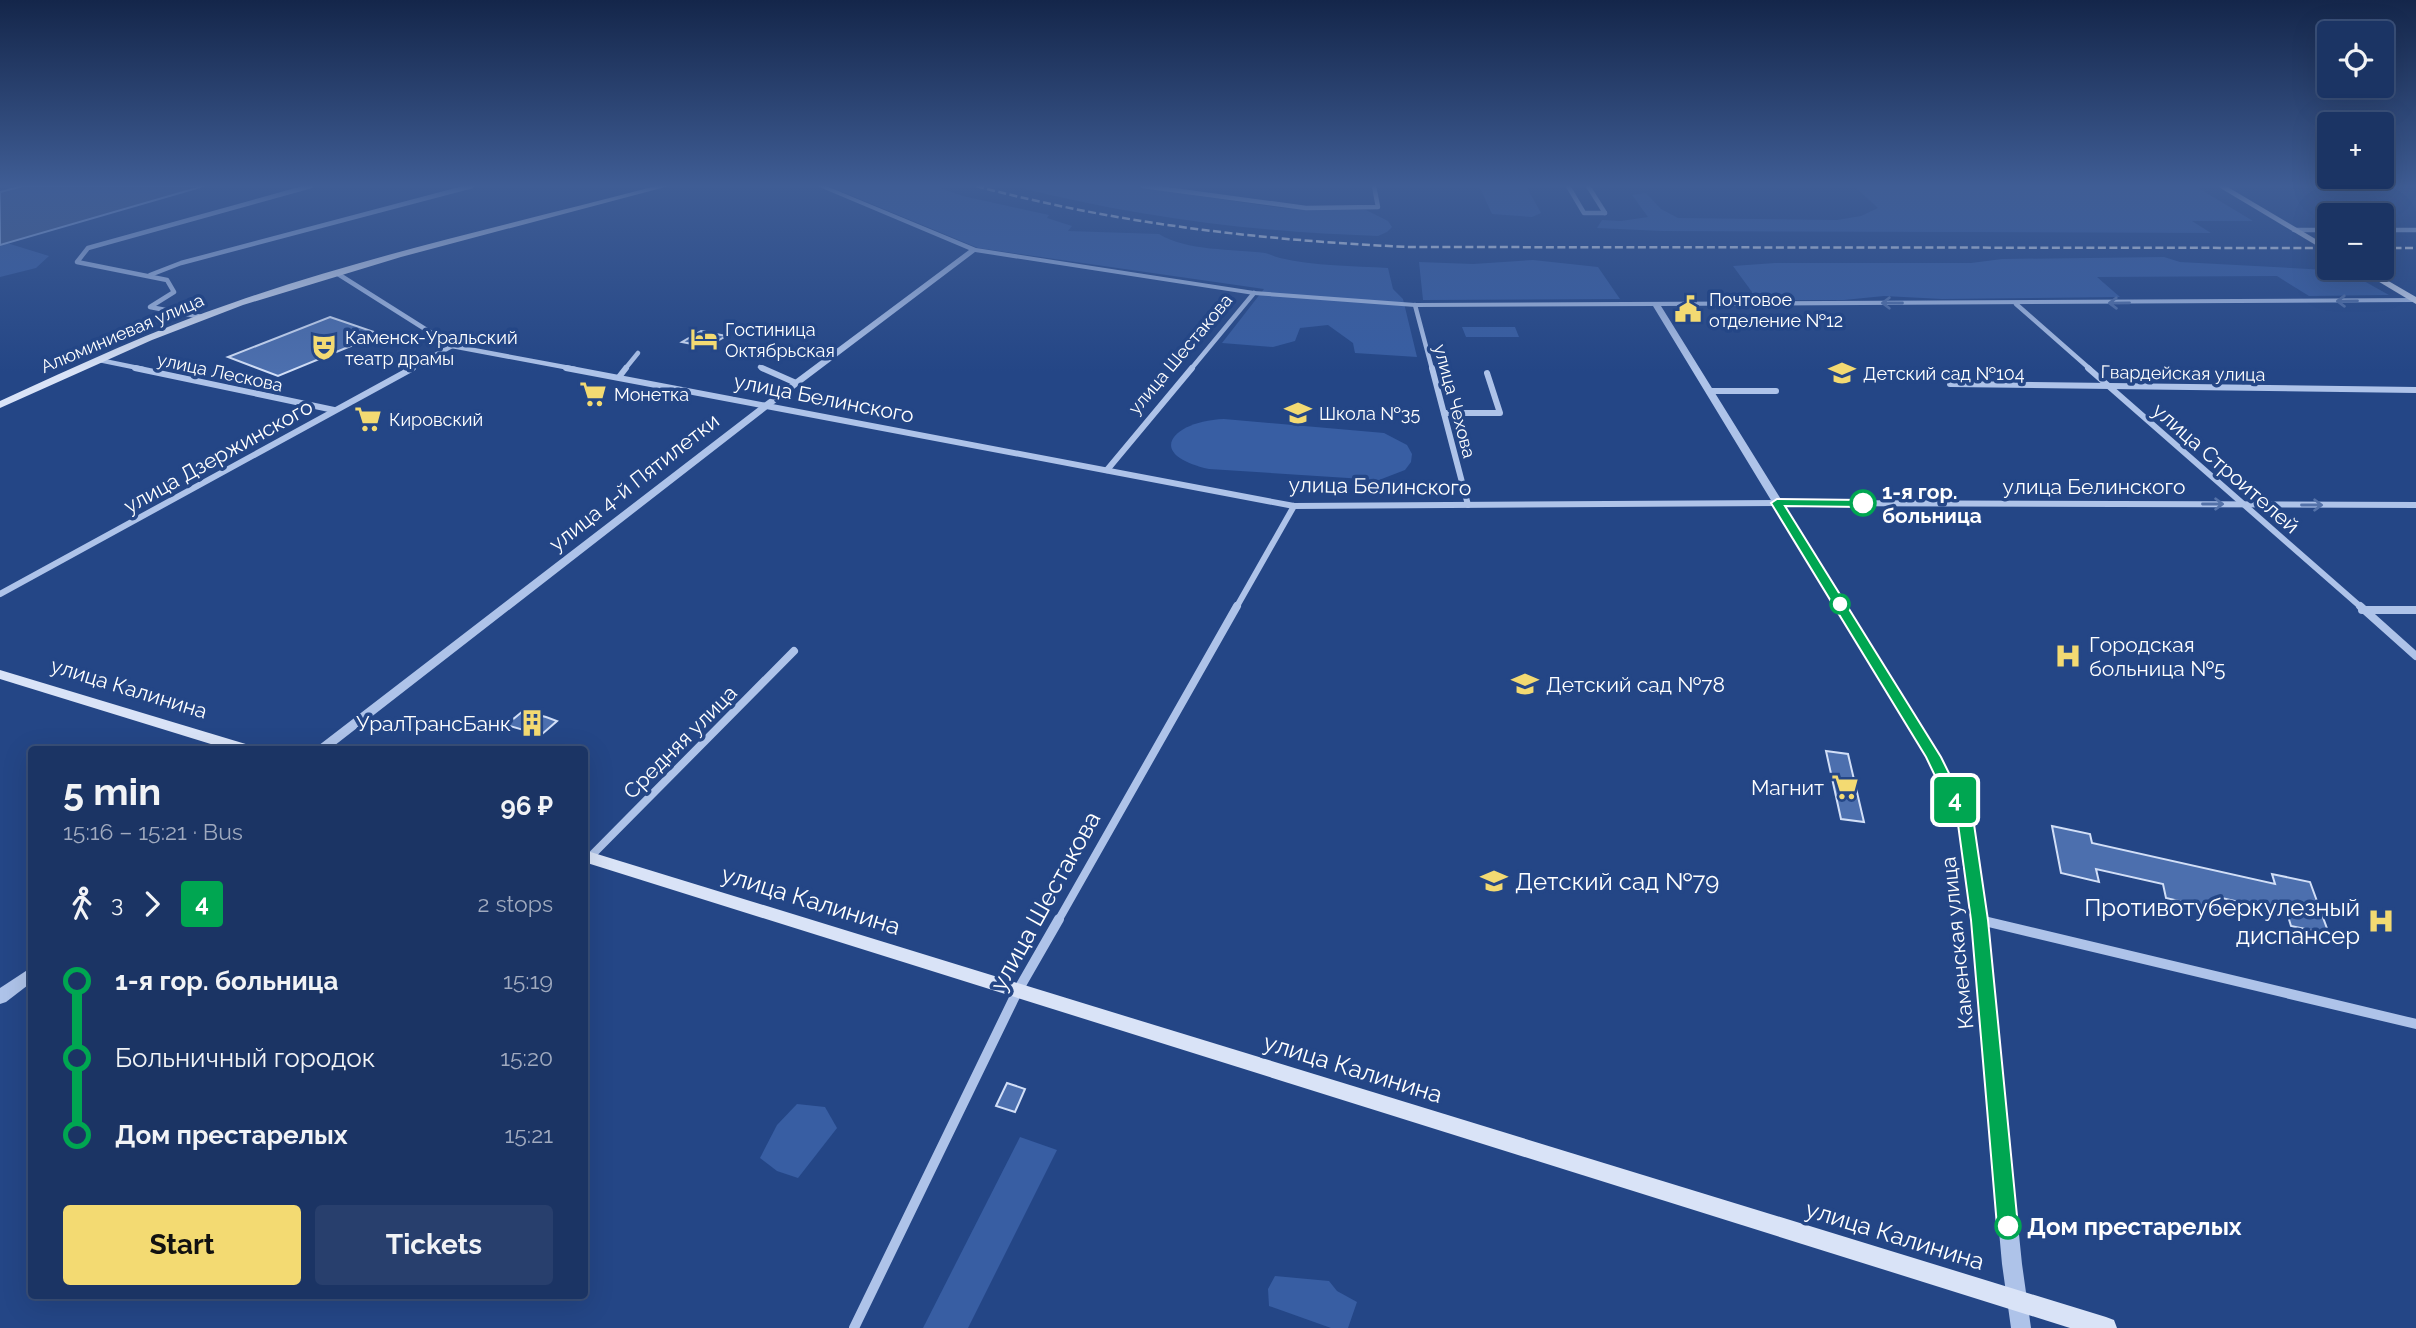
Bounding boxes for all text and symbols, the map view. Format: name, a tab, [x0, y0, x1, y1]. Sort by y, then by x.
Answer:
map controls	[2317, 21, 2394, 280]
button: locate	[2317, 21, 2394, 98]
button: +	[2317, 112, 2394, 189]
button: −	[2317, 203, 2394, 280]
street label: Алюминиевая улица	[37, 289, 207, 377]
place label: Почтовое отделение №12	[1709, 289, 1843, 331]
street label: улица Шестакова	[1124, 290, 1236, 418]
public building icon: Почтовое отделение №12	[1673, 294, 1703, 324]
one-way arrow	[2335, 294, 2358, 308]
one-way arrow	[2108, 296, 2131, 310]
one-way arrow	[1880, 297, 1903, 310]
place label: Гостиница Октябрьская	[725, 319, 835, 361]
hotel icon: Гостиница Октябрьская	[689, 324, 719, 354]
place label: Каменск-Уральский театр драмы	[345, 327, 518, 369]
theatre icon: Каменск-Уральский театр драмы	[309, 332, 339, 362]
street label: улица Чехова	[1430, 342, 1480, 460]
street label: улица Лескова	[155, 348, 285, 396]
school or university icon: Детский сад №104	[1827, 358, 1857, 388]
street label: Гвардейская улица	[2100, 361, 2266, 385]
place label: Детский сад №104	[1863, 363, 2025, 384]
street label: улица Белинского	[732, 368, 916, 428]
supermarket icon: Монетка	[578, 379, 608, 409]
place label: Монетка	[614, 384, 689, 405]
street label: улица Дзержинского	[119, 394, 317, 518]
street label: улица Строителей	[2148, 397, 2304, 539]
school or university icon: Школа №35	[1283, 398, 1313, 428]
place label: Школа №35	[1319, 403, 1420, 424]
supermarket icon: Кировский	[353, 404, 383, 434]
street label: улица 4-й Пятилетки	[544, 408, 724, 556]
place label: Кировский	[389, 409, 483, 430]
street label: улица Белинского	[1288, 472, 1472, 500]
street label: улица Белинского	[2003, 474, 2185, 499]
place label: 1-я гор. больница	[1882, 479, 1982, 528]
marker: 1-я гор. больница	[1850, 490, 1876, 516]
one-way arrow	[2201, 497, 2224, 511]
one-way arrow	[2300, 498, 2323, 512]
unlabelled marker	[1830, 594, 1850, 614]
place label: Городская больница №5	[2089, 632, 2226, 681]
hospital icon: Городская больница №5	[2053, 641, 2083, 671]
street label: улица Калинина	[48, 652, 210, 724]
school or university icon: Детский сад №78	[1510, 669, 1540, 699]
place label: Детский сад №78	[1546, 672, 1725, 697]
street label: Средняя улица	[618, 680, 742, 804]
building icon: УралТрансБанк	[517, 708, 547, 738]
place label: УралТрансБанк	[356, 711, 511, 736]
text: 5 min	[63, 769, 161, 814]
supermarket icon: Магнит	[1830, 772, 1860, 802]
place label: Магнит	[1751, 775, 1824, 800]
line badge: 4	[1932, 777, 1978, 823]
text: 4	[1948, 785, 1962, 814]
text: 96 ₽	[501, 791, 553, 821]
street label: улица Шестакова	[984, 806, 1106, 996]
text: 15:16 – 15:21 · Bus	[63, 818, 243, 845]
street label: Каменская улица	[1936, 856, 1978, 1030]
street label: улица Калинина	[718, 859, 904, 941]
school or university icon: Детский сад №79	[1479, 866, 1509, 896]
place label: Детский сад №79	[1515, 867, 1719, 896]
icon: walk	[63, 885, 101, 923]
icon: forward	[133, 885, 171, 923]
text: 4	[195, 889, 209, 918]
text: 3	[111, 890, 123, 917]
text: 2 stops	[478, 890, 553, 917]
place label: Противотуберкулезный диспансер	[2084, 893, 2360, 950]
hospital icon: Противотуберкулезный диспансер	[2366, 906, 2396, 936]
text: 1-я гор. больница	[115, 966, 338, 996]
text: 15:19	[503, 967, 553, 994]
street label: улица Калинина	[1260, 1027, 1446, 1109]
text: Больничный городок	[115, 1043, 375, 1073]
text: 15:20	[500, 1044, 553, 1071]
text: Дом престарелых	[115, 1120, 348, 1150]
text: 15:21	[504, 1121, 553, 1148]
street label: улица Калинина	[1802, 1194, 1988, 1276]
button: Start	[63, 1205, 301, 1285]
button: Tickets	[315, 1205, 553, 1285]
place label: Дом престарелых	[2027, 1212, 2242, 1241]
marker: Дом престарелых	[1995, 1213, 2021, 1239]

